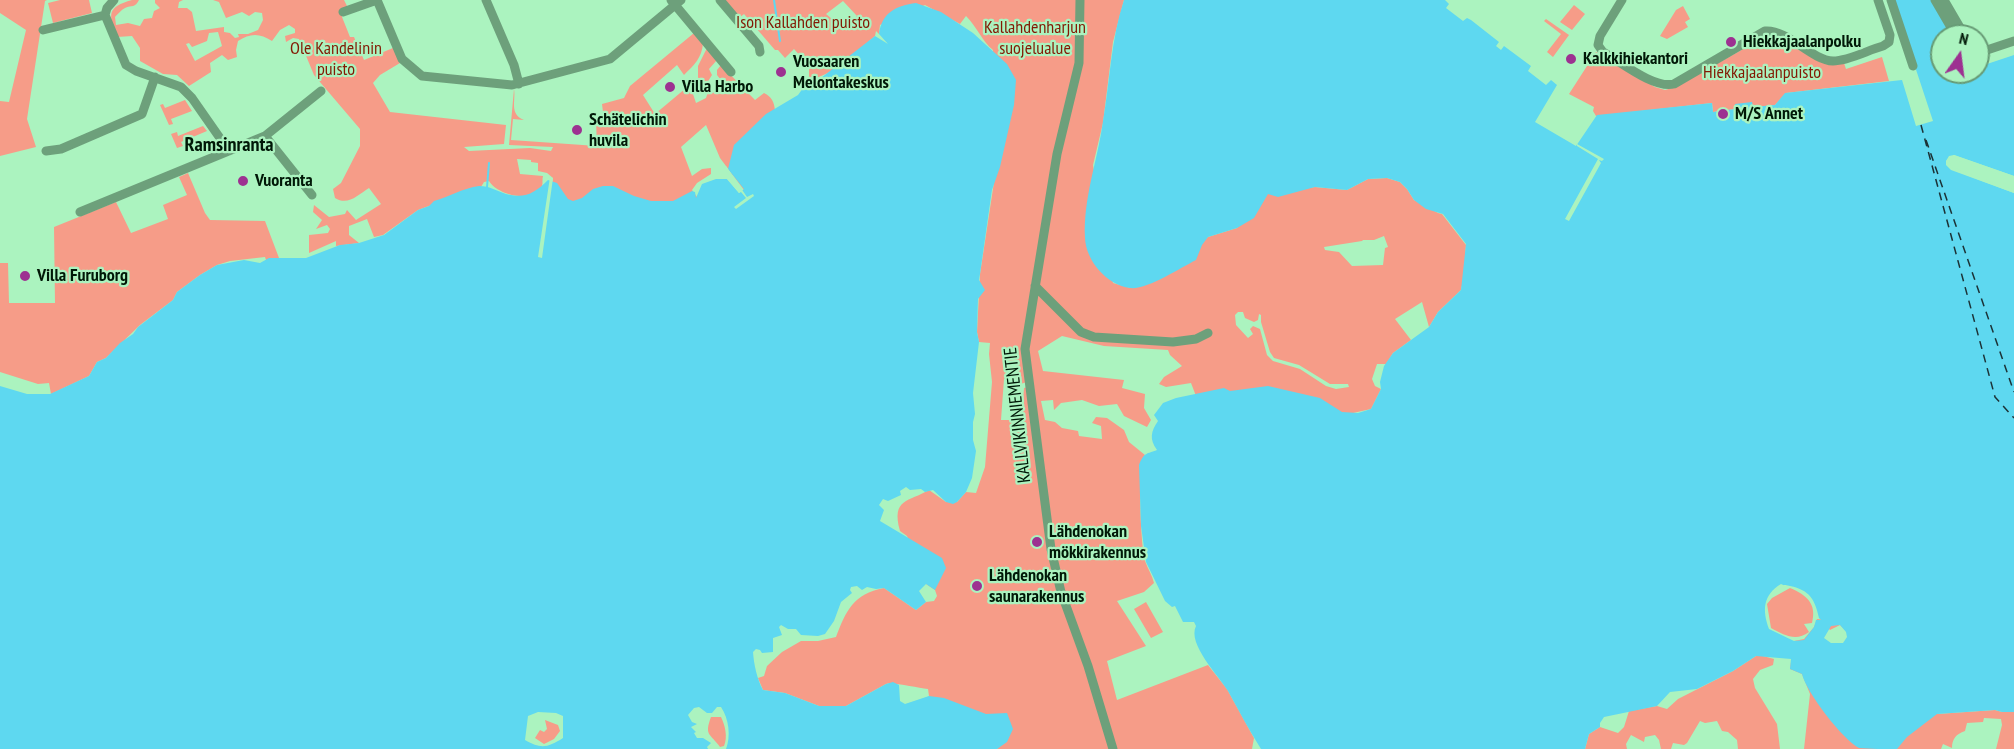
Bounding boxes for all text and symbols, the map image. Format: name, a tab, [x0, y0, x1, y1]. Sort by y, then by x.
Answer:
park label: Ison Kallahden puisto	[736, 12, 870, 34]
park label: Kallahdenharjun suojelualue	[984, 17, 1086, 60]
north arrow	[1930, 24, 1990, 84]
text: N	[1957, 28, 1970, 49]
place label: Hiekkajaalanpolku	[1743, 31, 1861, 53]
marker: Hiekkajaalanpolku	[1724, 35, 1738, 49]
park label: Ole Kandelinin puisto	[290, 38, 382, 80]
place label: Kalkkihiekantori	[1583, 48, 1688, 70]
place label: Vuosaaren Melontakeskus	[793, 51, 889, 94]
marker: Kalkkihiekantori	[1564, 52, 1578, 66]
park label: Hiekkajaalanpuisto	[1703, 62, 1821, 84]
marker: Vuosaaren Melontakeskus	[774, 65, 788, 79]
place label: Villa Harbo	[682, 76, 753, 98]
marker: Villa Harbo	[663, 80, 677, 94]
place label: M/S Annet	[1735, 103, 1803, 125]
marker: M/S Annet	[1716, 107, 1730, 121]
place label: Schätelichin huvila	[589, 109, 667, 152]
marker: Schätelichin huvila	[570, 123, 584, 137]
district label: Ramsinranta	[184, 133, 274, 157]
place label: Vuoranta	[255, 170, 313, 192]
marker: Vuoranta	[236, 174, 250, 188]
place label: Villa Furuborg	[37, 265, 128, 287]
marker: Villa Furuborg	[18, 269, 32, 283]
street label: KALLVIKINNIEMENTIE	[1000, 346, 1036, 484]
place label: Lähdenokan mökkirakennus	[1049, 521, 1146, 564]
marker: Lähdenokan mökkirakennus	[1030, 535, 1044, 549]
place label: Lähdenokan saunarakennus	[989, 565, 1084, 608]
marker: Lähdenokan saunarakennus	[970, 579, 984, 593]

